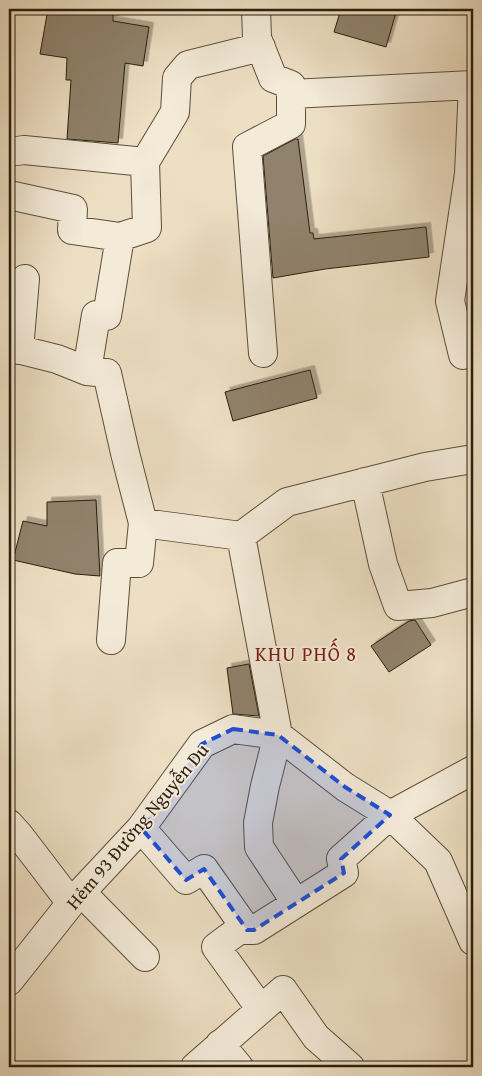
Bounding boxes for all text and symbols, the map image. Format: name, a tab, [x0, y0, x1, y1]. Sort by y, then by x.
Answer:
district label: KHU PHỐ 8	[255, 638, 357, 668]
street label: Hẻm 93 Đường Nguyễn Du	[59, 736, 215, 915]

